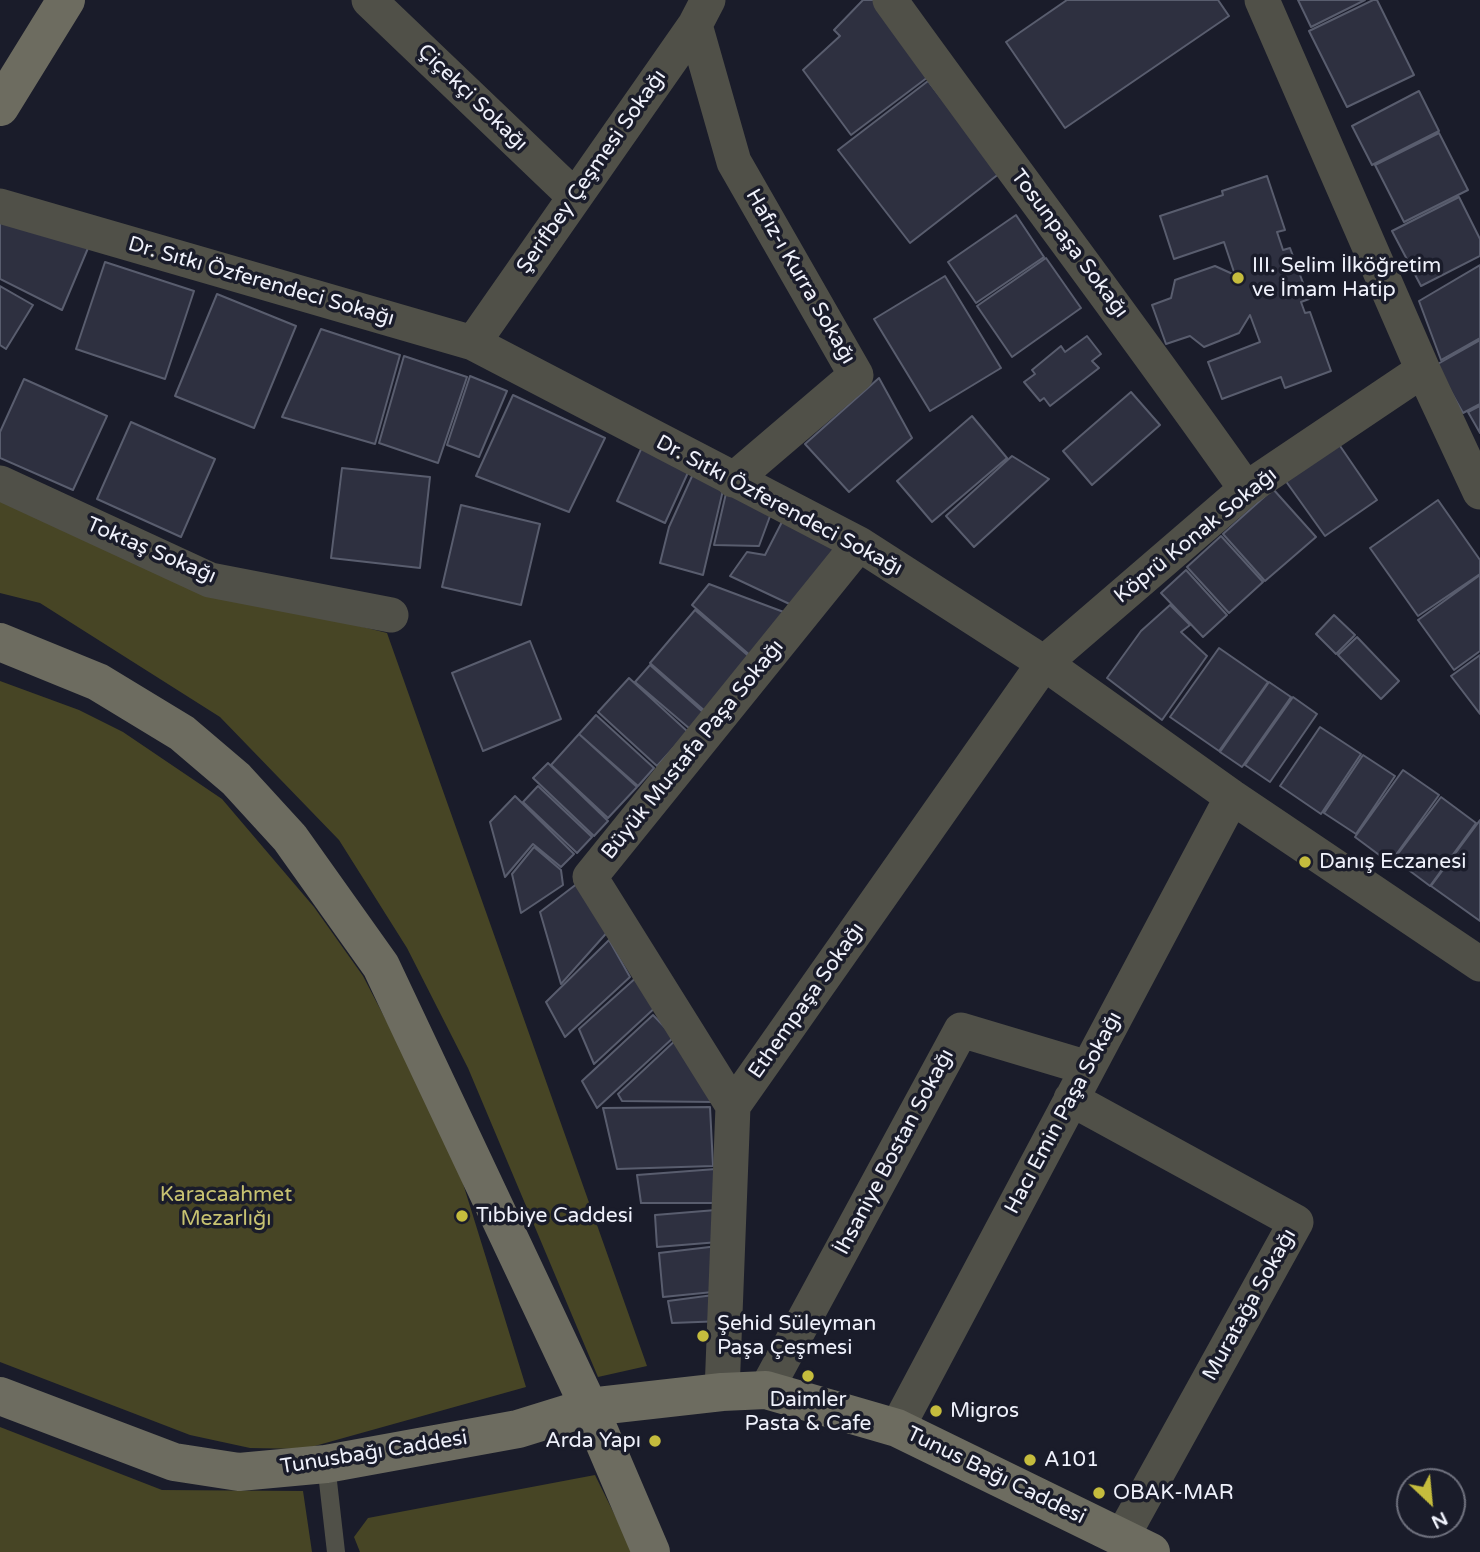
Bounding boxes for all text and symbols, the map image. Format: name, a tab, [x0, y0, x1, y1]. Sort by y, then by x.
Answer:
street label: Çiçekçi Sokağı	[412, 39, 532, 157]
street label: Şerifbey Çeşmesi Sokağı	[512, 65, 672, 279]
street label: Tosunpaşa Sokağı	[1005, 165, 1133, 323]
street label: Hafız-ı Kurra Sokağı	[740, 185, 860, 369]
street label: Dr. Sıtkı Özferendeci Sokağı	[125, 232, 397, 332]
place label: III. Selim İlköğretim ve İmam Hatip	[1252, 253, 1441, 303]
marker: III. Selim İlköğretim ve İmam Hatip	[1230, 270, 1246, 286]
street label: Dr. Sıtkı Özferendeci Sokağı	[651, 430, 907, 582]
street label: Köprü Konak Sokağı	[1110, 463, 1282, 609]
street label: Toktaş Sokağı	[82, 512, 220, 590]
street label: Büyük Mustafa Paşa Sokağı	[597, 635, 789, 865]
place label: Danış Eczanesi	[1319, 849, 1466, 875]
marker: Danış Eczanesi	[1297, 854, 1313, 870]
street label: Ethempaşa Sokağı	[744, 918, 870, 1084]
street label: Hacı Emin Paşa Sokağı	[1000, 1008, 1128, 1218]
street label: İhsaniye Bostan Sokağı	[830, 1045, 960, 1259]
park label: Karacaahmet Mezarlığı	[160, 1182, 292, 1232]
place label: Tıbbiye Caddesi	[476, 1203, 633, 1229]
marker: Tıbbiye Caddesi	[454, 1208, 470, 1224]
street label: Muratağa Sokağı	[1198, 1225, 1302, 1385]
place label: Şehid Süleyman Paşa Çeşmesi	[717, 1311, 876, 1361]
marker: Şehid Süleyman Paşa Çeşmesi	[695, 1328, 711, 1344]
marker: Daimler Pasta & Cafe	[800, 1368, 816, 1384]
place label: Daimler Pasta & Cafe	[745, 1387, 871, 1437]
place label: Migros	[950, 1398, 1019, 1424]
marker: Migros	[928, 1403, 944, 1419]
street label: Tunus Bağı Caddesi	[903, 1422, 1089, 1530]
street label: Tunusbağı Caddesi	[279, 1426, 469, 1480]
place label: Arda Yapı	[545, 1428, 641, 1454]
marker: Arda Yapı	[647, 1433, 663, 1449]
place label: A101	[1044, 1447, 1099, 1473]
marker: A101	[1022, 1452, 1038, 1468]
north arrow	[1396, 1468, 1466, 1538]
place label: OBAK-MAR	[1113, 1480, 1234, 1506]
marker: OBAK-MAR	[1091, 1485, 1107, 1501]
text: N	[1428, 1507, 1451, 1533]

